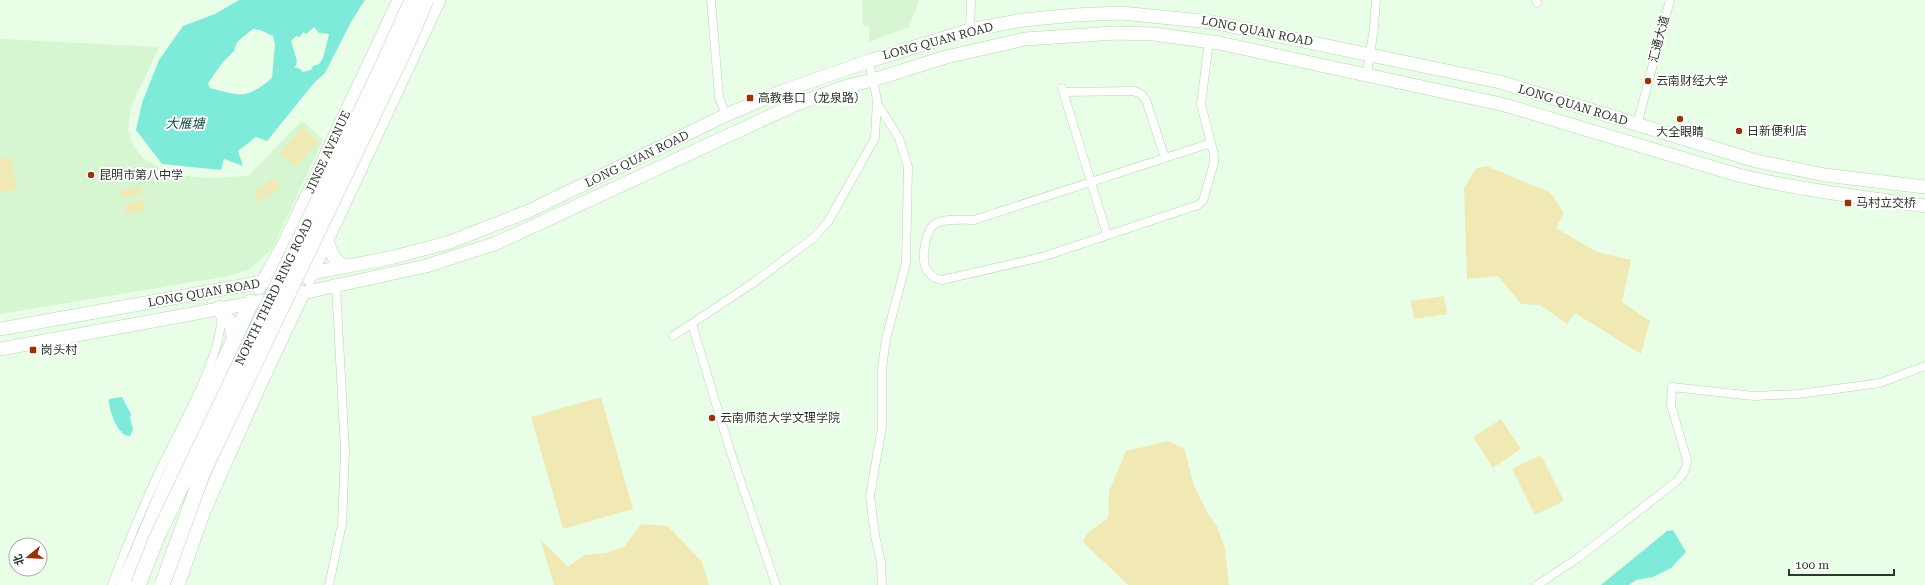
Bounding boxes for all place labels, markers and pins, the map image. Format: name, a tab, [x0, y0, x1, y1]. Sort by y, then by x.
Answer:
place label: 云南财经大学	[1656, 74, 1728, 88]
marker: 云南财经大学	[1643, 76, 1653, 86]
place label: 高教巷口（龙泉路）	[758, 91, 866, 105]
marker: 高教巷口（龙泉路）	[745, 93, 755, 103]
marker: 大全眼睛	[1675, 114, 1685, 124]
place label: 日新便利店	[1747, 124, 1807, 138]
place label: 大全眼睛	[1656, 125, 1704, 139]
marker: 日新便利店	[1734, 126, 1744, 136]
place label: 昆明市第八中学	[99, 168, 183, 182]
marker: 昆明市第八中学	[86, 170, 96, 180]
place label: 马村立交桥	[1856, 196, 1916, 210]
marker: 马村立交桥	[1843, 198, 1853, 208]
place label: 岗头村	[41, 343, 78, 357]
marker: 岗头村	[28, 345, 38, 355]
place label: 云南师范大学文理学院	[720, 411, 840, 425]
marker: 云南师范大学文理学院	[707, 413, 717, 423]

